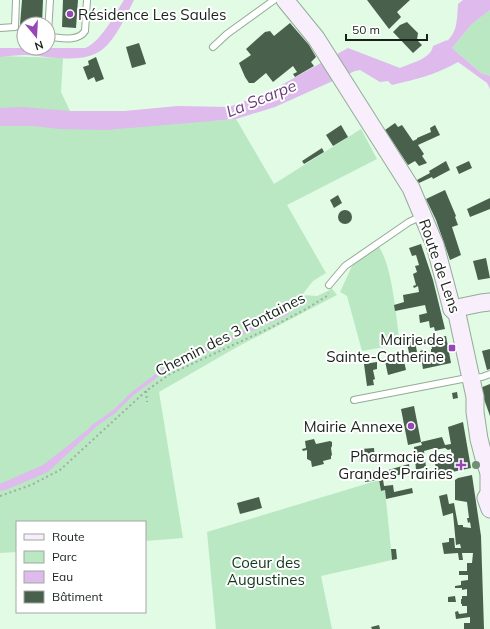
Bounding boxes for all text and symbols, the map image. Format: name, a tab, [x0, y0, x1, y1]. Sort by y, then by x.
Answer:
place label: Résidence Les Saules	[78, 5, 226, 24]
marker: Résidence Les Saules	[65, 9, 75, 19]
north arrow	[16, 16, 56, 56]
scale bar	[346, 16, 427, 42]
text: 50 m	[352, 22, 380, 37]
text: N	[33, 38, 45, 53]
water label: La Scarpe	[223, 75, 299, 121]
street label: Route de Lens	[415, 216, 465, 316]
street label: Chemin des 3 Fontaines	[152, 288, 308, 380]
place label: Mairie de Sainte-Catherine	[326, 330, 444, 366]
marker: Mairie de Sainte-Catherine	[447, 343, 457, 353]
place label: Mairie Annexe	[304, 417, 403, 436]
marker: Mairie Annexe	[406, 421, 416, 431]
place label: Pharmacie des Grandes Prairies	[338, 447, 453, 483]
marker: Pharmacie des Grandes Prairies	[456, 460, 466, 470]
legend	[16, 521, 146, 613]
text: Route	[52, 529, 85, 544]
text: Parc	[52, 549, 77, 564]
park label: Coeur des Augustines	[227, 553, 305, 589]
text: Eau	[52, 569, 73, 584]
text: Bâtiment	[52, 589, 103, 604]

